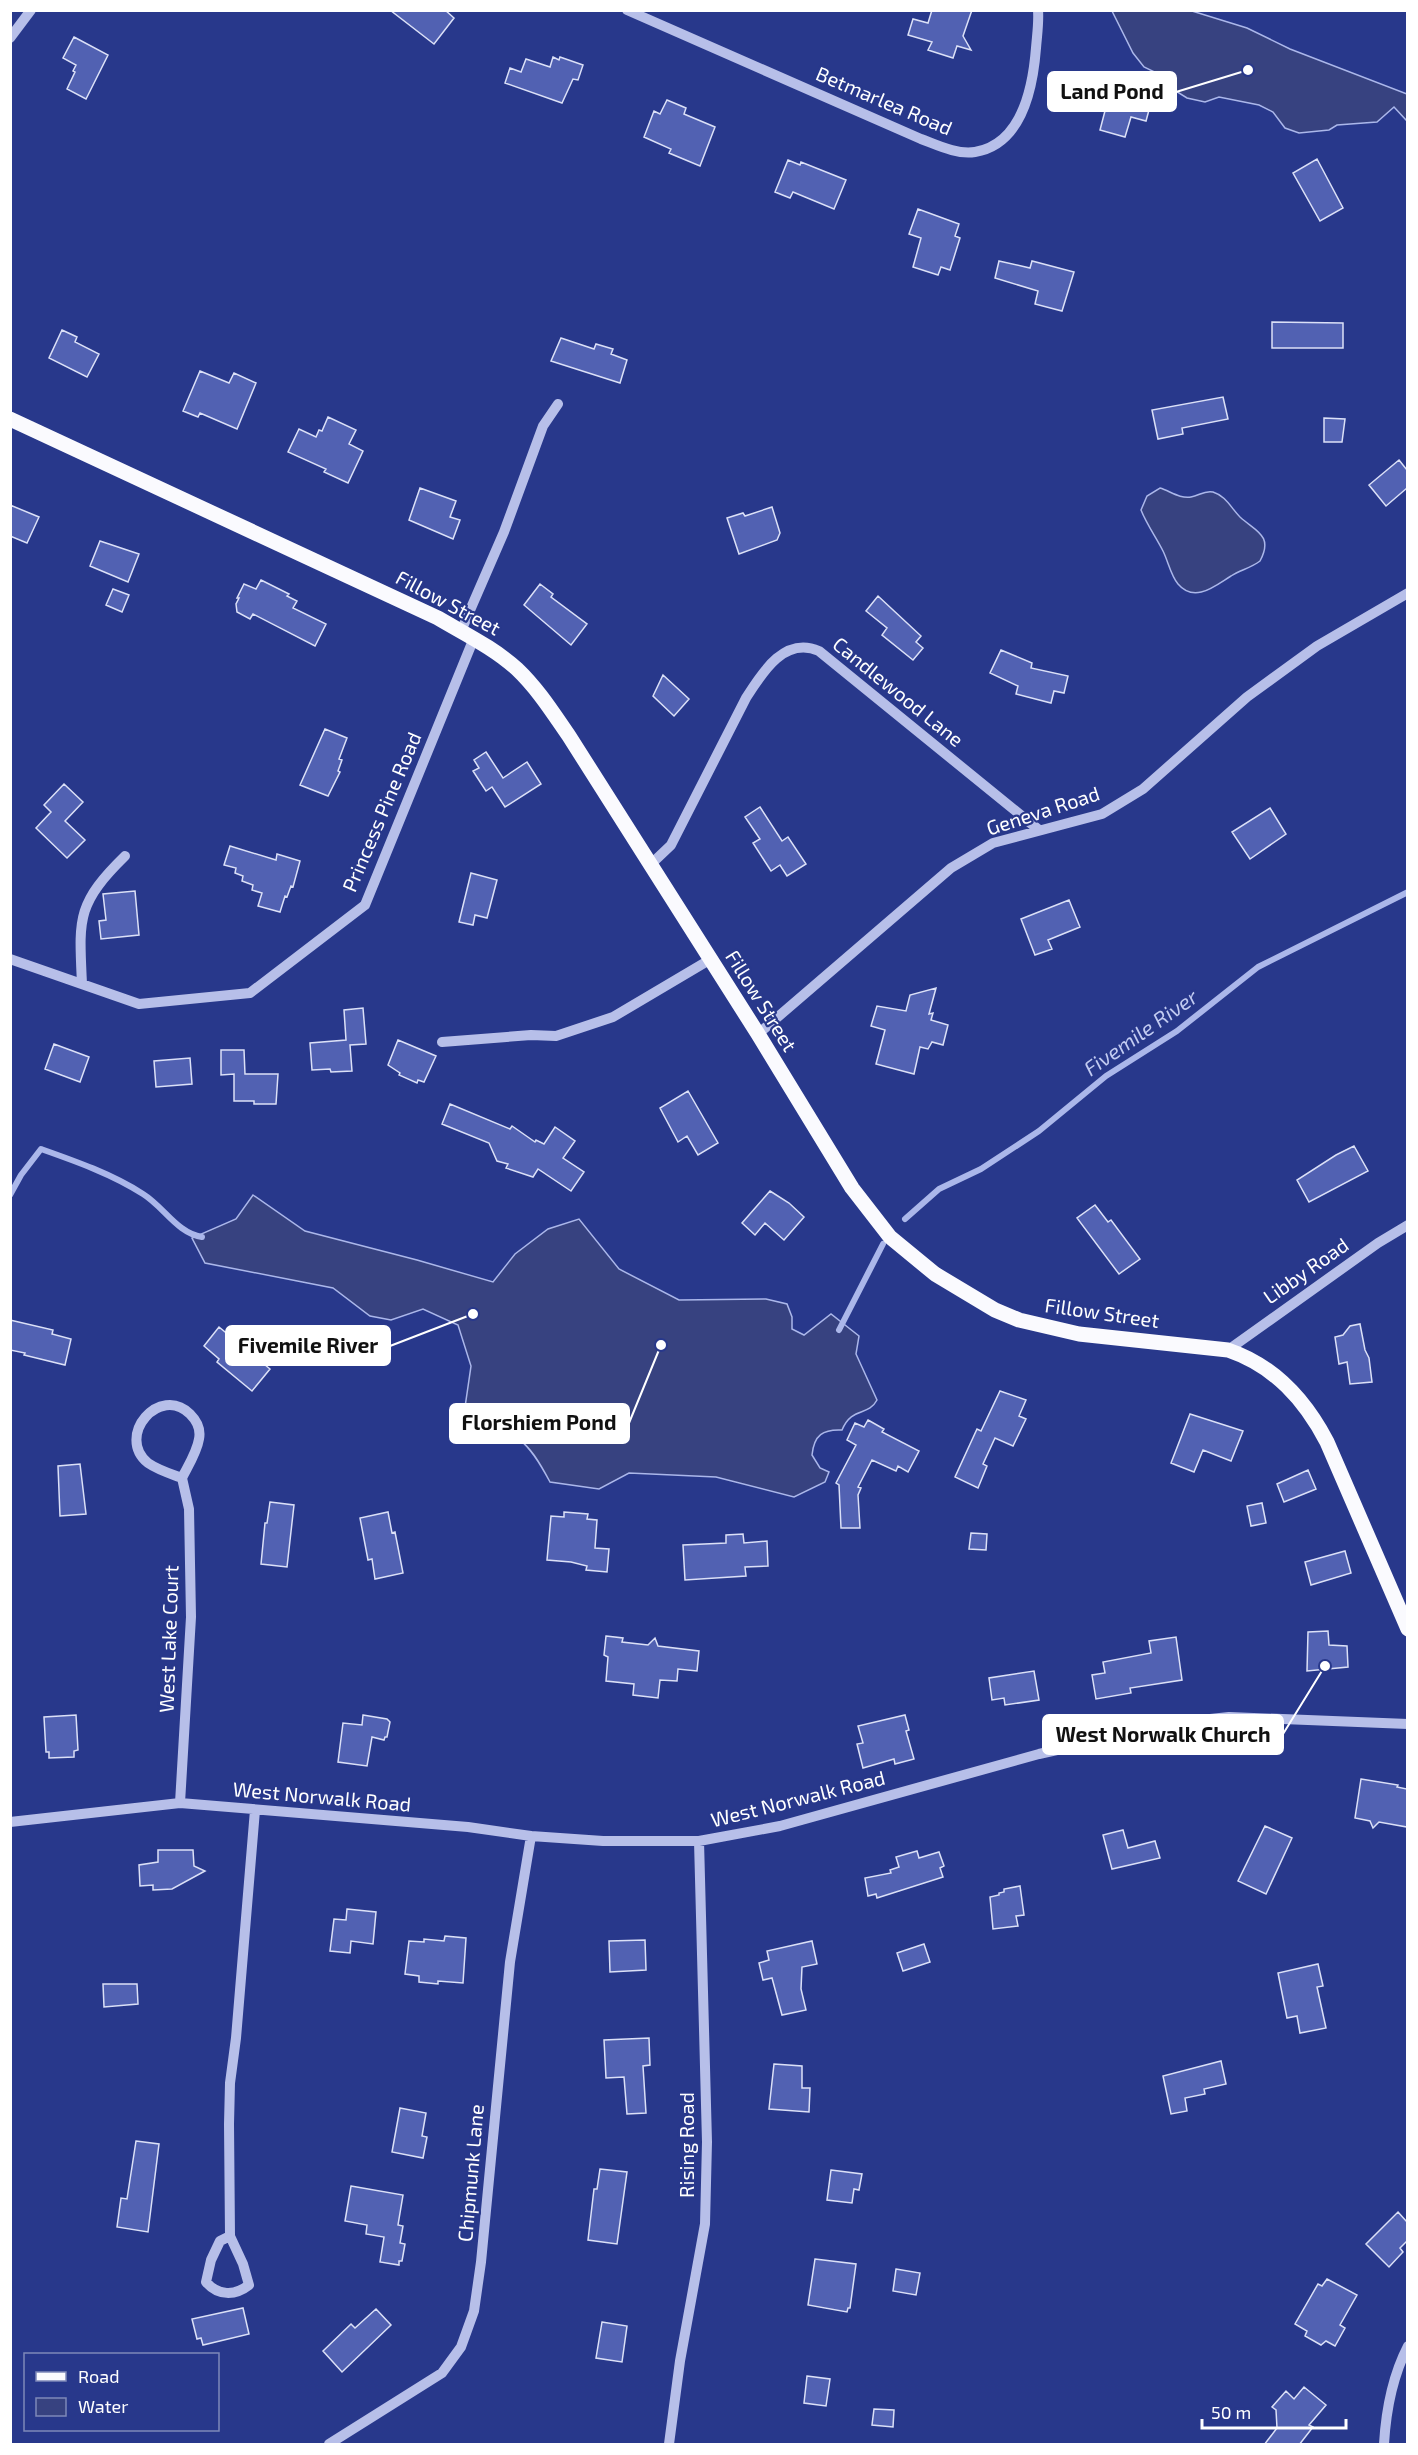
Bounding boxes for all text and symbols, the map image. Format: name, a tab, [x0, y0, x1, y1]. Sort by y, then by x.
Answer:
street label: Betmarlea Road	[813, 61, 956, 140]
callout: Land Pond	[1048, 72, 1176, 111]
text: Land Pond	[1060, 78, 1164, 103]
street label: Fillow Street	[392, 565, 505, 640]
street label: Candlewood Lane	[829, 631, 969, 751]
street label: Princess Pine Road	[337, 728, 426, 895]
street label: Geneva Road	[983, 780, 1102, 840]
street label: Fillow Street	[721, 945, 803, 1056]
water label: Fivemile River	[1078, 983, 1202, 1080]
street label: Libby Road	[1258, 1232, 1353, 1308]
street label: Fillow Street	[1044, 1292, 1161, 1332]
callout: Fivemile River	[226, 1326, 390, 1365]
text: Fivemile River	[238, 1332, 378, 1357]
callout: Florshiem Pond	[450, 1404, 629, 1443]
text: Florshiem Pond	[462, 1409, 616, 1434]
street label: West Lake Court	[153, 1564, 183, 1713]
callout: West Norwalk Church	[1043, 1715, 1283, 1754]
text: West Norwalk Church	[1055, 1721, 1271, 1746]
street label: West Norwalk Road	[708, 1765, 887, 1831]
street label: West Norwalk Road	[232, 1776, 412, 1816]
street label: Rising Road	[674, 2092, 698, 2198]
street label: Chipmunk Lane	[452, 2103, 488, 2243]
legend	[24, 2353, 219, 2431]
text: Road	[78, 2365, 119, 2387]
scale bar	[1202, 2392, 1346, 2430]
text: Water	[78, 2395, 128, 2417]
text: 50 m	[1211, 2401, 1251, 2423]

